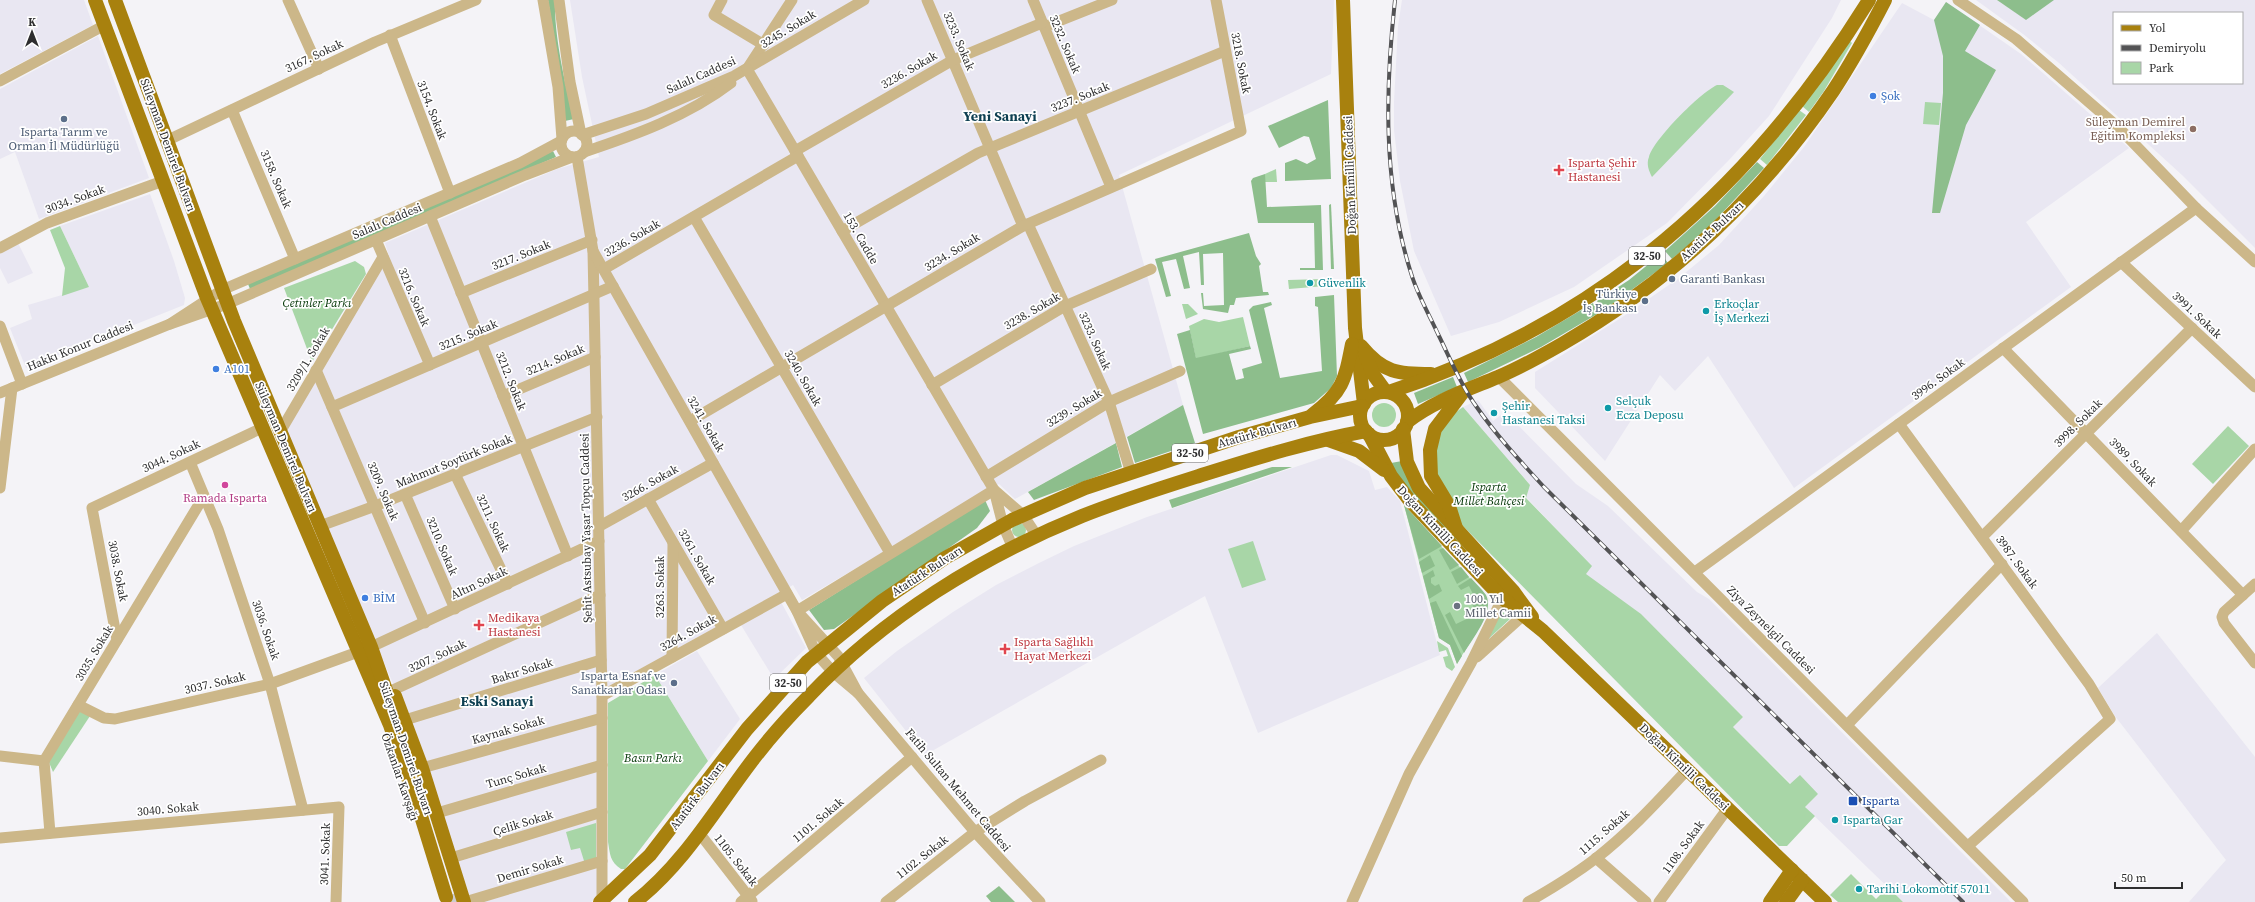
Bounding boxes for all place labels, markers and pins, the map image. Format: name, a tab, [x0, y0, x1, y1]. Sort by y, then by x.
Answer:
place label: Şok	[1881, 88, 1901, 104]
marker: Şok	[1868, 91, 1878, 101]
marker: Isparta Tarım ve Orman İl Müdürlüğü	[59, 114, 69, 124]
place label: Süleyman Demirel Eğitim Kompleksi	[2086, 114, 2185, 144]
place label: Isparta Tarım ve Orman İl Müdürlüğü	[9, 124, 119, 154]
marker: Süleyman Demirel Eğitim Kompleksi	[2188, 124, 2198, 134]
place label: Isparta Şehir Hastanesi	[1568, 155, 1636, 185]
marker: Isparta Şehir Hastanesi	[1553, 164, 1565, 176]
place label: Garanti Bankası	[1680, 271, 1765, 287]
marker: Garanti Bankası	[1667, 274, 1677, 284]
place label: Güvenlik	[1318, 275, 1366, 291]
marker: Güvenlik	[1305, 278, 1315, 288]
place label: Türkiye İş Bankası	[1582, 286, 1637, 316]
marker: Türkiye İş Bankası	[1640, 296, 1650, 306]
place label: Erkoçlar İş Merkezi	[1714, 296, 1770, 326]
marker: Erkoçlar İş Merkezi	[1701, 306, 1711, 316]
place label: A101	[224, 361, 250, 377]
marker: A101	[211, 364, 221, 374]
place label: Selçuk Ecza Deposu	[1616, 393, 1684, 423]
place label: Şehir Hastanesi Taksi	[1502, 398, 1586, 428]
marker: Selçuk Ecza Deposu	[1603, 403, 1613, 413]
marker: Şehir Hastanesi Taksi	[1489, 408, 1499, 418]
marker: Ramada Isparta	[220, 480, 230, 490]
place label: Ramada Isparta	[183, 490, 268, 506]
place label: BİM	[373, 590, 396, 606]
place label: 100. Yıl Millet Camii	[1465, 591, 1531, 621]
marker: BİM	[360, 593, 370, 603]
marker: 100. Yıl Millet Camii	[1452, 601, 1462, 611]
place label: Medikaya Hastanesi	[488, 610, 541, 640]
marker: Medikaya Hastanesi	[473, 619, 485, 631]
place label: Isparta Sağlıklı Hayat Merkezi	[1014, 634, 1094, 664]
marker: Isparta Sağlıklı Hayat Merkezi	[999, 643, 1011, 655]
place label: Isparta Esnaf ve Sanatkarlar Odası	[572, 668, 666, 698]
marker: Isparta Esnaf ve Sanatkarlar Odası	[669, 678, 679, 688]
place label: Isparta	[1862, 793, 1901, 809]
marker: Isparta	[1847, 795, 1859, 807]
place label: Isparta Gar	[1843, 812, 1903, 828]
marker: Isparta Gar	[1830, 815, 1840, 825]
place label: Tarihi Lokomotif 57011	[1867, 881, 1990, 897]
marker: Tarihi Lokomotif 57011	[1854, 884, 1864, 894]

